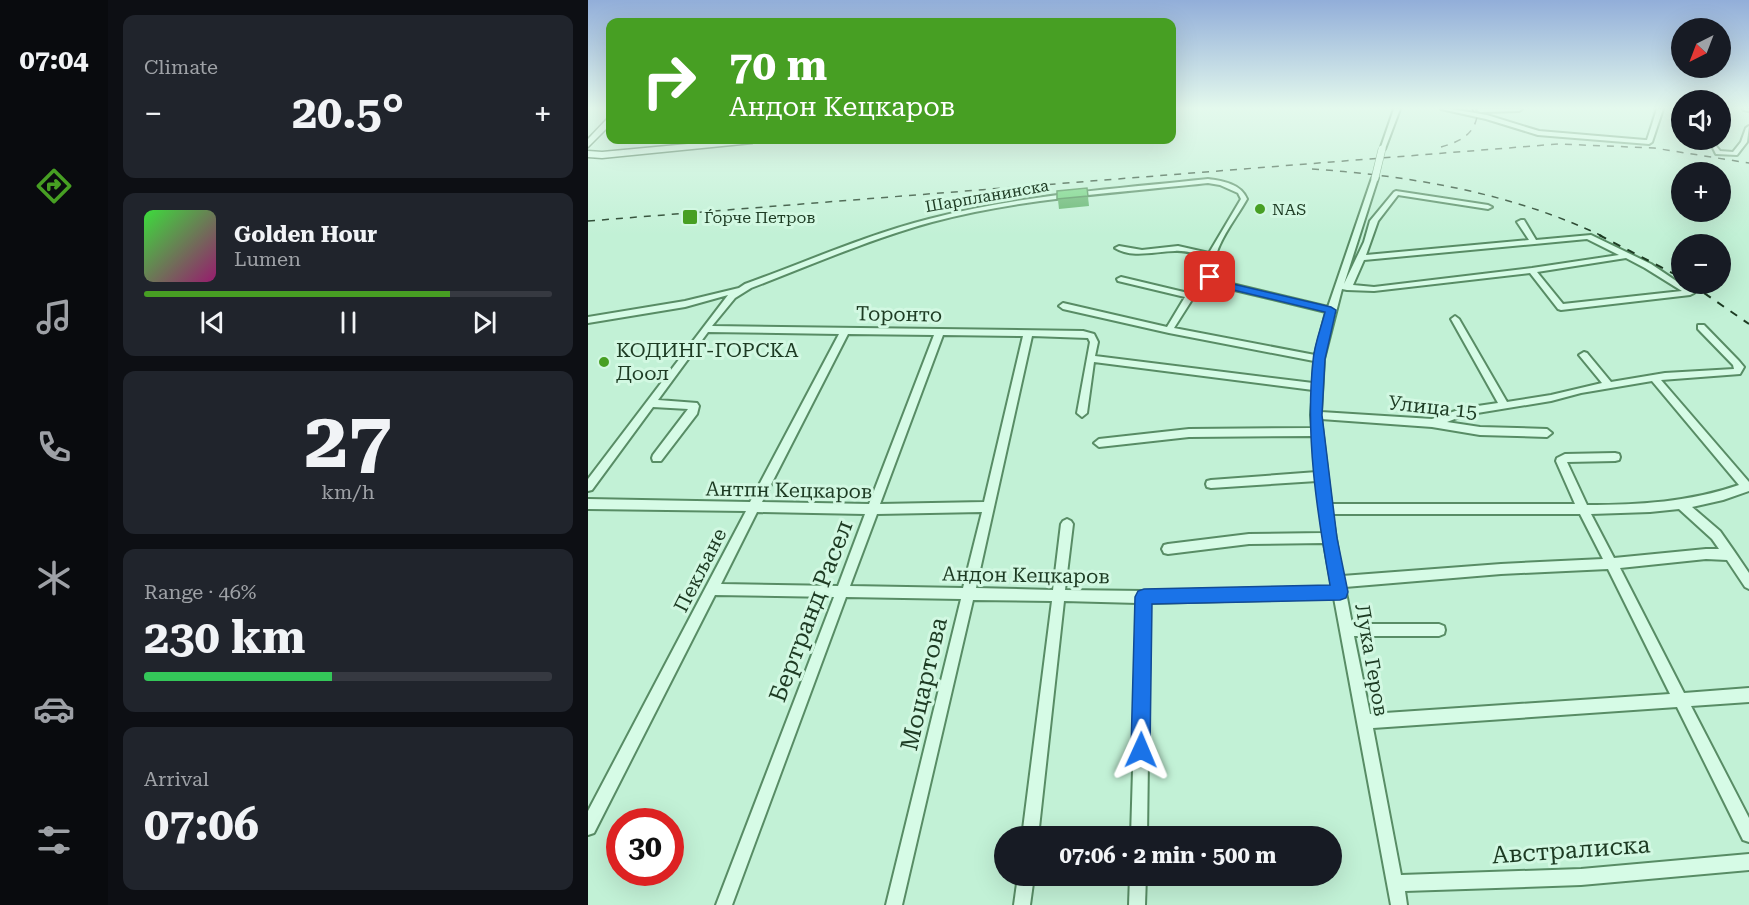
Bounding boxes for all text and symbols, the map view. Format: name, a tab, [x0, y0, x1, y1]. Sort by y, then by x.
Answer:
north arrow	[1671, 18, 1731, 78]
map controls	[1671, 18, 1731, 294]
text: 70 m	[729, 41, 827, 90]
icon: right	[630, 42, 708, 120]
text: 07:04	[20, 44, 88, 76]
text: Climate	[144, 55, 218, 79]
text: 20.5°	[292, 86, 404, 139]
button: sound	[1671, 90, 1731, 150]
text: Андон Кецкаров	[729, 91, 955, 123]
text: −	[144, 94, 162, 133]
text: +	[534, 94, 552, 133]
button: +	[1671, 162, 1731, 222]
icon: directions	[33, 165, 75, 207]
street label: Шарпланинска	[924, 176, 1051, 216]
place label: NAS	[1272, 200, 1306, 219]
marker: NAS	[1253, 202, 1267, 216]
marker: Ѓорче Петров	[681, 208, 699, 226]
place label: Ѓорче Петров	[704, 208, 815, 227]
text: Golden Hour	[234, 222, 377, 247]
button: −	[1671, 234, 1731, 294]
text: Lumen	[234, 247, 301, 271]
pin	[1184, 251, 1235, 302]
icon: arrive	[1193, 260, 1226, 293]
icon: music	[33, 296, 75, 338]
street label: Торонто	[856, 301, 942, 327]
icon: previous	[196, 306, 229, 339]
icon: pause	[332, 306, 365, 339]
icon: next	[468, 306, 501, 339]
place label: КОДИНГ-ГОРСКА Доол	[616, 338, 798, 385]
marker: КОДИНГ-ГОРСКА Доол	[597, 355, 611, 369]
street label: Улица 15	[1387, 390, 1479, 424]
text: 27	[304, 395, 392, 486]
icon: phone	[33, 426, 75, 468]
street label: Антпн Кецкаров	[705, 477, 873, 503]
text: km/h	[321, 480, 375, 504]
street label: Бертранд Расел	[763, 516, 859, 706]
street label: Пекљане	[669, 524, 731, 616]
icon: climate	[33, 557, 75, 599]
street label: Андон Кецкаров	[942, 562, 1110, 588]
text: Range · 46%	[144, 580, 256, 604]
street label: Лука Геров	[1350, 602, 1394, 718]
text: 230 km	[144, 611, 305, 664]
street label: Моцартова	[895, 615, 953, 753]
icon: car	[33, 688, 75, 730]
position arrow	[1109, 718, 1173, 782]
text: Arrival	[144, 767, 209, 791]
text: 07:06	[144, 798, 259, 851]
speed limit sign: 30	[606, 808, 684, 886]
icon: filters	[33, 819, 75, 861]
street label: Австралиска	[1491, 831, 1651, 869]
text: 07:06 · 2 min · 500 m	[1059, 843, 1277, 868]

